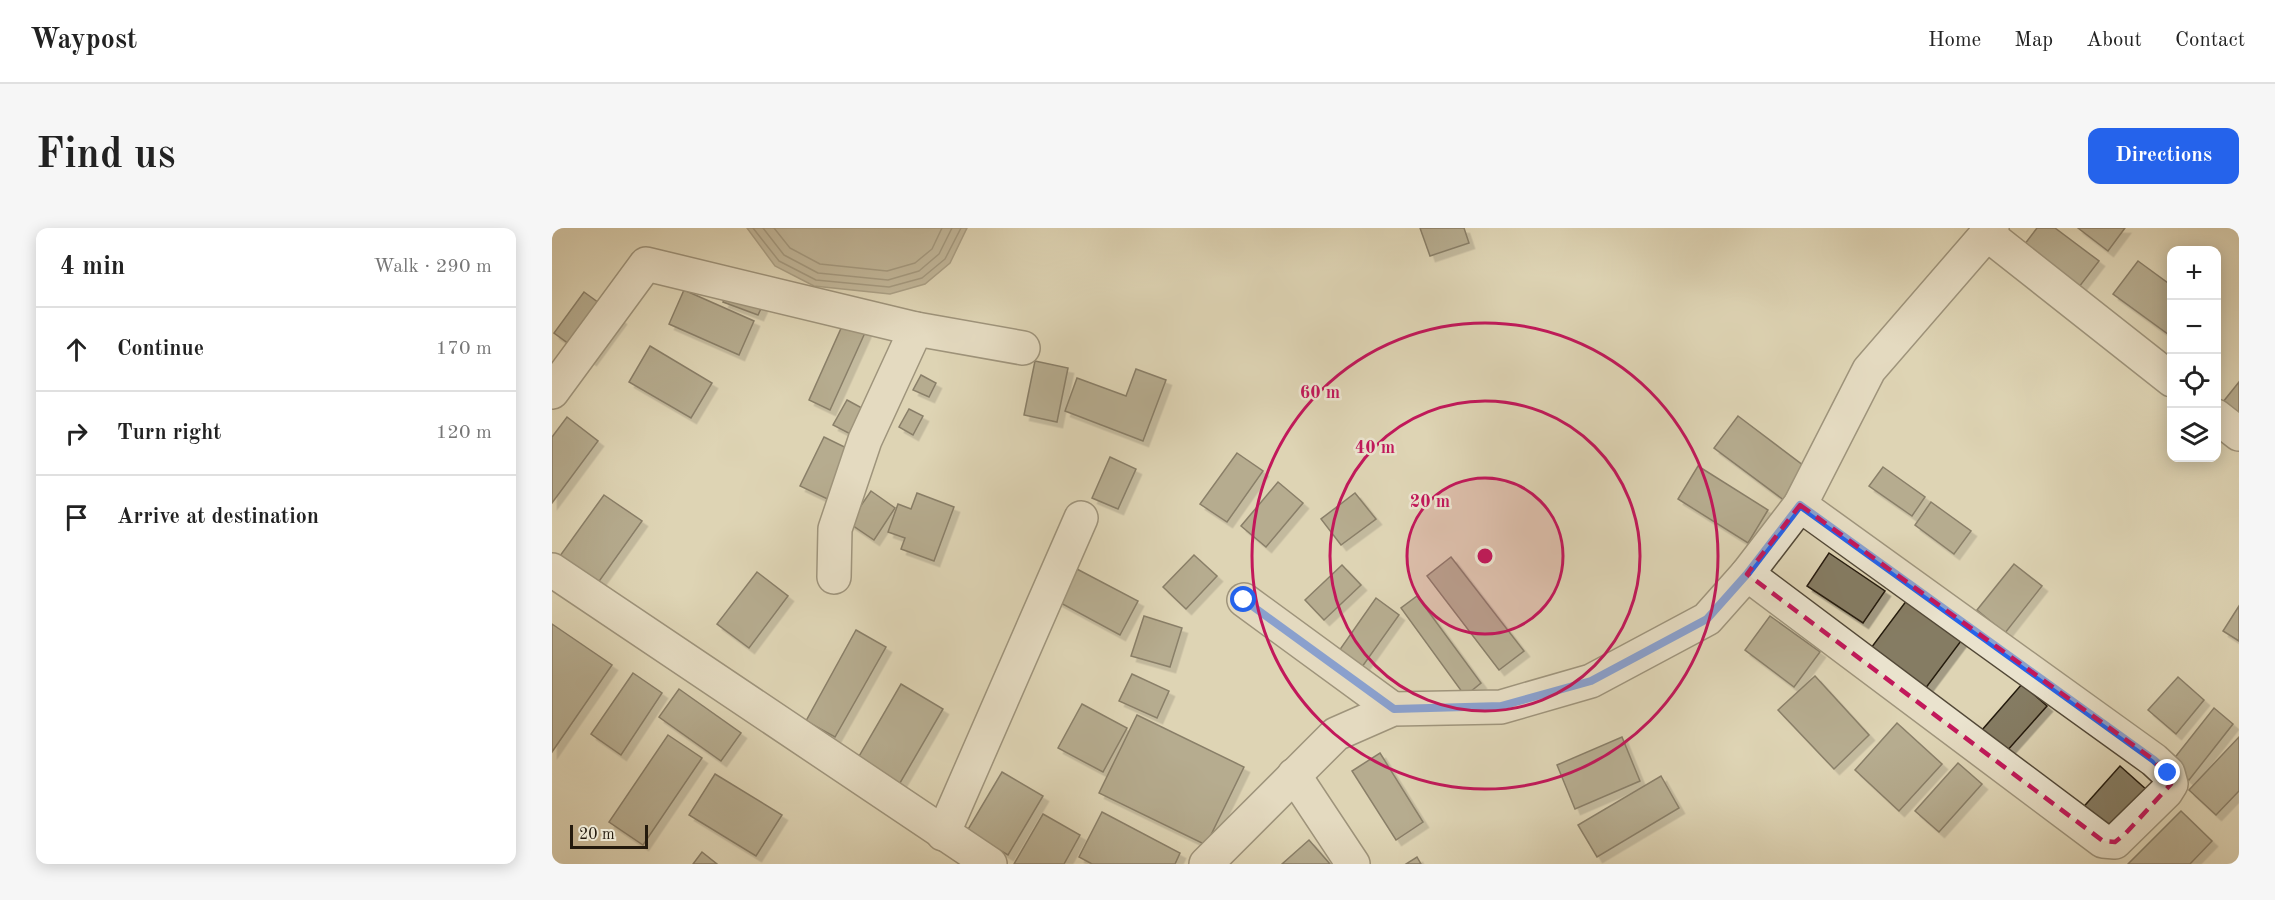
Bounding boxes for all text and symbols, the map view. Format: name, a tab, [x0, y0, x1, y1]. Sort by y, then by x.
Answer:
text: Waypost	[30, 27, 137, 55]
text: Home	[1928, 30, 1981, 51]
text: Map	[2014, 30, 2053, 51]
text: About	[2086, 30, 2142, 51]
text: Contact	[2175, 30, 2245, 51]
button: Directions	[2088, 128, 2239, 184]
text: Find us	[36, 135, 175, 177]
map controls	[2167, 246, 2221, 462]
button: +	[2167, 246, 2221, 300]
text: 4 min	[60, 254, 125, 280]
text: Walk · 290 m	[373, 257, 492, 277]
button: −	[2167, 300, 2221, 354]
icon: ahead	[60, 333, 93, 366]
text: Continue	[117, 338, 204, 360]
text: 170 m	[436, 339, 492, 359]
button: locate	[2167, 354, 2221, 408]
text: 60 m	[1300, 384, 1340, 402]
button: layers	[2167, 408, 2221, 462]
icon: right	[60, 417, 93, 450]
text: Turn right	[117, 422, 221, 444]
text: 120 m	[436, 423, 492, 443]
text: 40 m	[1355, 439, 1395, 457]
text: 20 m	[1410, 493, 1450, 511]
icon: arrive	[60, 501, 93, 534]
text: Arrive at destination	[117, 506, 319, 528]
centre of rings	[1475, 546, 1495, 566]
route start	[1230, 586, 1256, 612]
route end	[2154, 759, 2180, 785]
scale bar	[570, 822, 648, 850]
text: 20 m	[579, 827, 615, 843]

